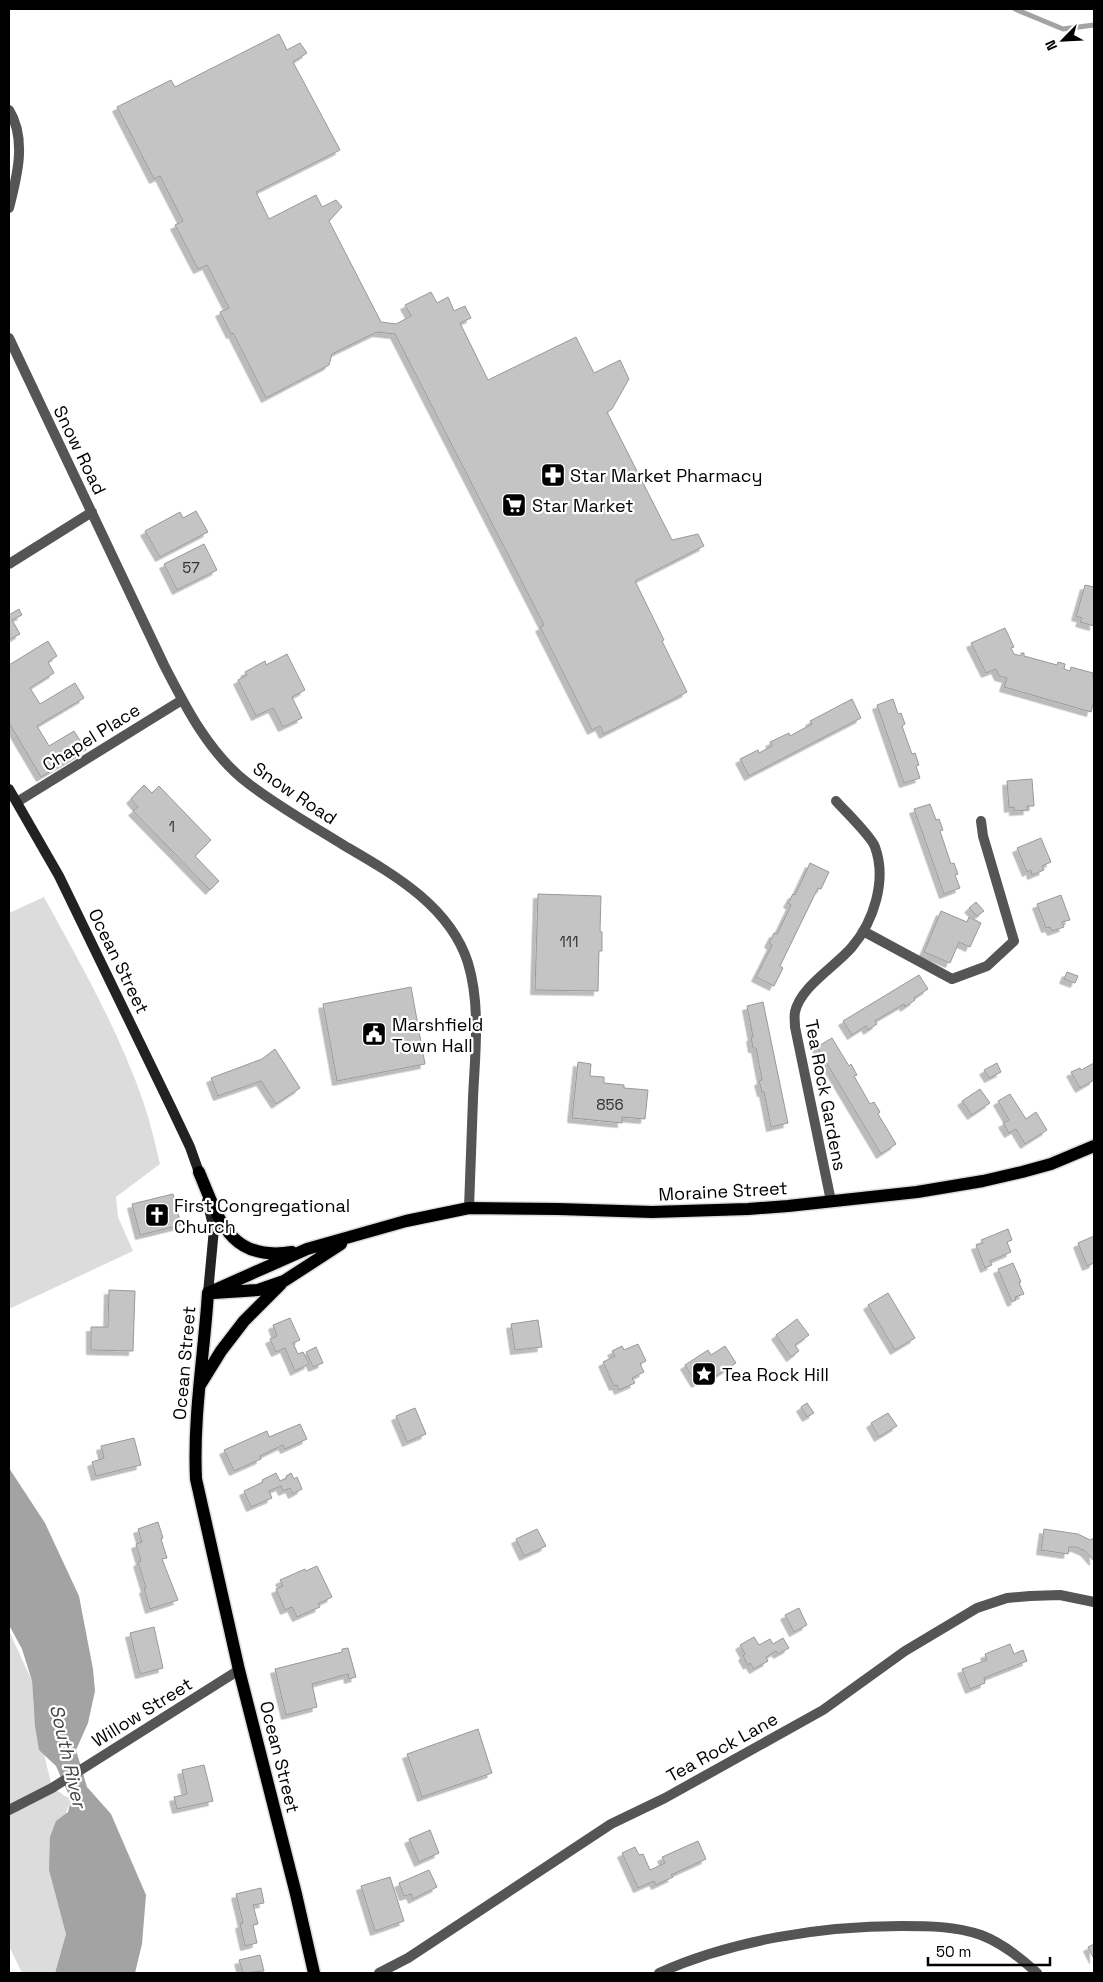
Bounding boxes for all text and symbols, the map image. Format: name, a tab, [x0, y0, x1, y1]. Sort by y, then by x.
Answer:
north arrow	[1038, 15, 1088, 65]
text: N	[1041, 37, 1061, 53]
street label: Snow Road	[49, 402, 111, 498]
pharmacy icon: Star Market Pharmacy	[540, 462, 566, 488]
place label: Star Market Pharmacy	[570, 464, 763, 487]
supermarket icon: Star Market	[501, 492, 527, 518]
place label: Star Market	[532, 494, 634, 517]
house number: 57	[182, 558, 200, 577]
street label: Chapel Place	[38, 698, 144, 776]
street label: Snow Road	[249, 757, 341, 829]
house number: 1	[169, 817, 175, 836]
street label: Ocean Street	[84, 905, 154, 1017]
house number: 111	[560, 932, 578, 951]
place label: Marshfield Town Hall	[392, 1013, 483, 1057]
street label: Tea Rock Gardens	[800, 1017, 852, 1173]
public building icon: Marshfield Town Hall	[361, 1021, 387, 1047]
house number: 856	[596, 1095, 624, 1114]
street label: Moraine Street	[658, 1176, 788, 1206]
place label: First Congregational Church	[174, 1194, 350, 1238]
church icon: First Congregational Church	[144, 1202, 170, 1228]
street label: Ocean Street	[168, 1305, 200, 1421]
place icon: Tea Rock Hill	[691, 1361, 717, 1387]
place label: Tea Rock Hill	[722, 1363, 829, 1386]
street label: Willow Street	[88, 1672, 196, 1752]
street label: Ocean Street	[255, 1699, 305, 1815]
water label: South River	[44, 1702, 92, 1812]
street label: Tea Rock Lane	[662, 1707, 782, 1787]
scale bar	[928, 1934, 1050, 1966]
text: 50 m	[936, 1942, 971, 1961]

